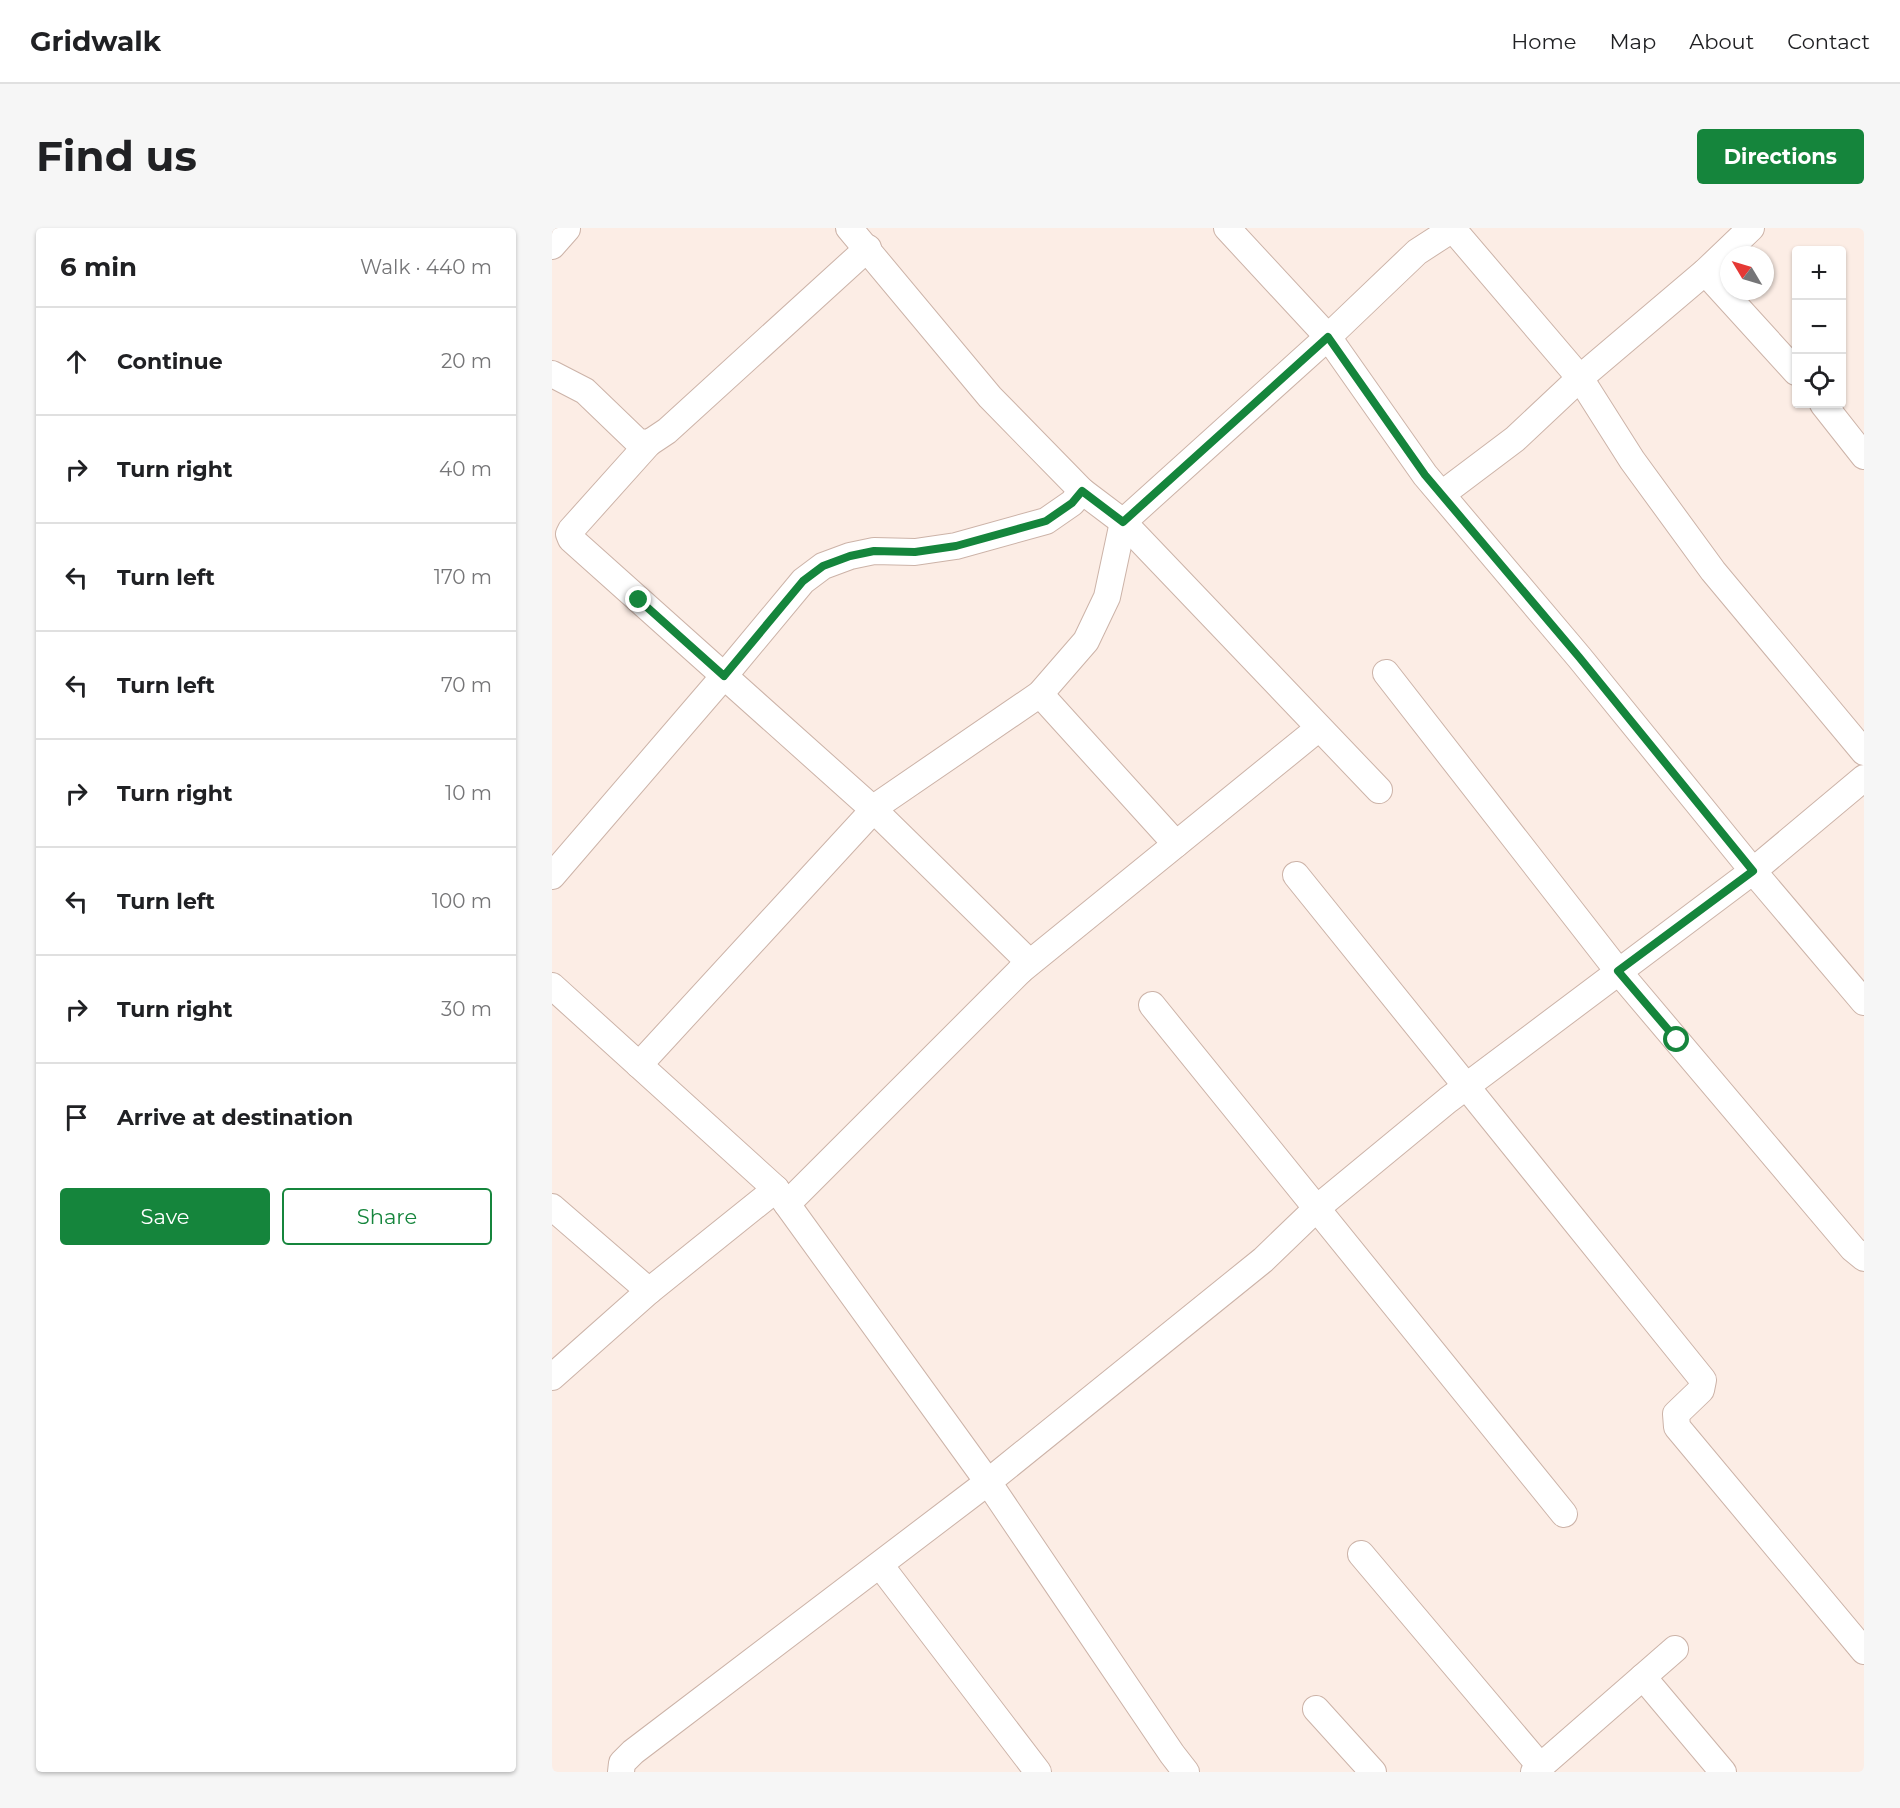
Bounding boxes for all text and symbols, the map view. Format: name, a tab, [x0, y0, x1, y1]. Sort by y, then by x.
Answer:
text: Gridwalk	[30, 24, 161, 58]
text: Home	[1511, 29, 1576, 54]
text: Map	[1609, 29, 1656, 54]
text: About	[1689, 29, 1754, 54]
text: Contact	[1787, 29, 1870, 54]
button: Directions	[1697, 129, 1864, 184]
text: Find us	[36, 130, 197, 182]
north arrow	[1720, 246, 1774, 300]
map controls	[1792, 246, 1846, 408]
button: +	[1792, 246, 1846, 300]
text: 6 min	[60, 251, 137, 283]
text: Walk · 440 m	[360, 255, 492, 279]
button: −	[1792, 300, 1846, 354]
icon: ahead	[60, 345, 93, 378]
text: Continue	[117, 348, 223, 375]
text: 20 m	[441, 349, 492, 373]
button: locate	[1792, 354, 1846, 408]
icon: right	[60, 453, 93, 486]
text: Turn right	[117, 456, 232, 483]
text: 40 m	[439, 457, 492, 481]
icon: left	[60, 561, 93, 594]
text: Turn left	[117, 564, 215, 591]
text: 170 m	[434, 565, 492, 589]
route end	[625, 586, 651, 612]
icon: left	[60, 669, 93, 702]
text: Turn left	[117, 672, 215, 699]
text: 70 m	[441, 673, 492, 697]
icon: right	[60, 777, 93, 810]
text: Turn right	[117, 780, 232, 807]
text: 10 m	[445, 781, 492, 805]
icon: left	[60, 885, 93, 918]
text: Turn left	[117, 888, 215, 915]
text: 100 m	[432, 889, 492, 913]
icon: right	[60, 993, 93, 1026]
text: Turn right	[117, 996, 232, 1023]
text: 30 m	[441, 997, 492, 1021]
route start	[1663, 1026, 1689, 1052]
icon: arrive	[60, 1101, 93, 1134]
text: Arrive at destination	[117, 1104, 353, 1131]
button: Save	[60, 1188, 270, 1245]
button: Share	[282, 1188, 492, 1245]

